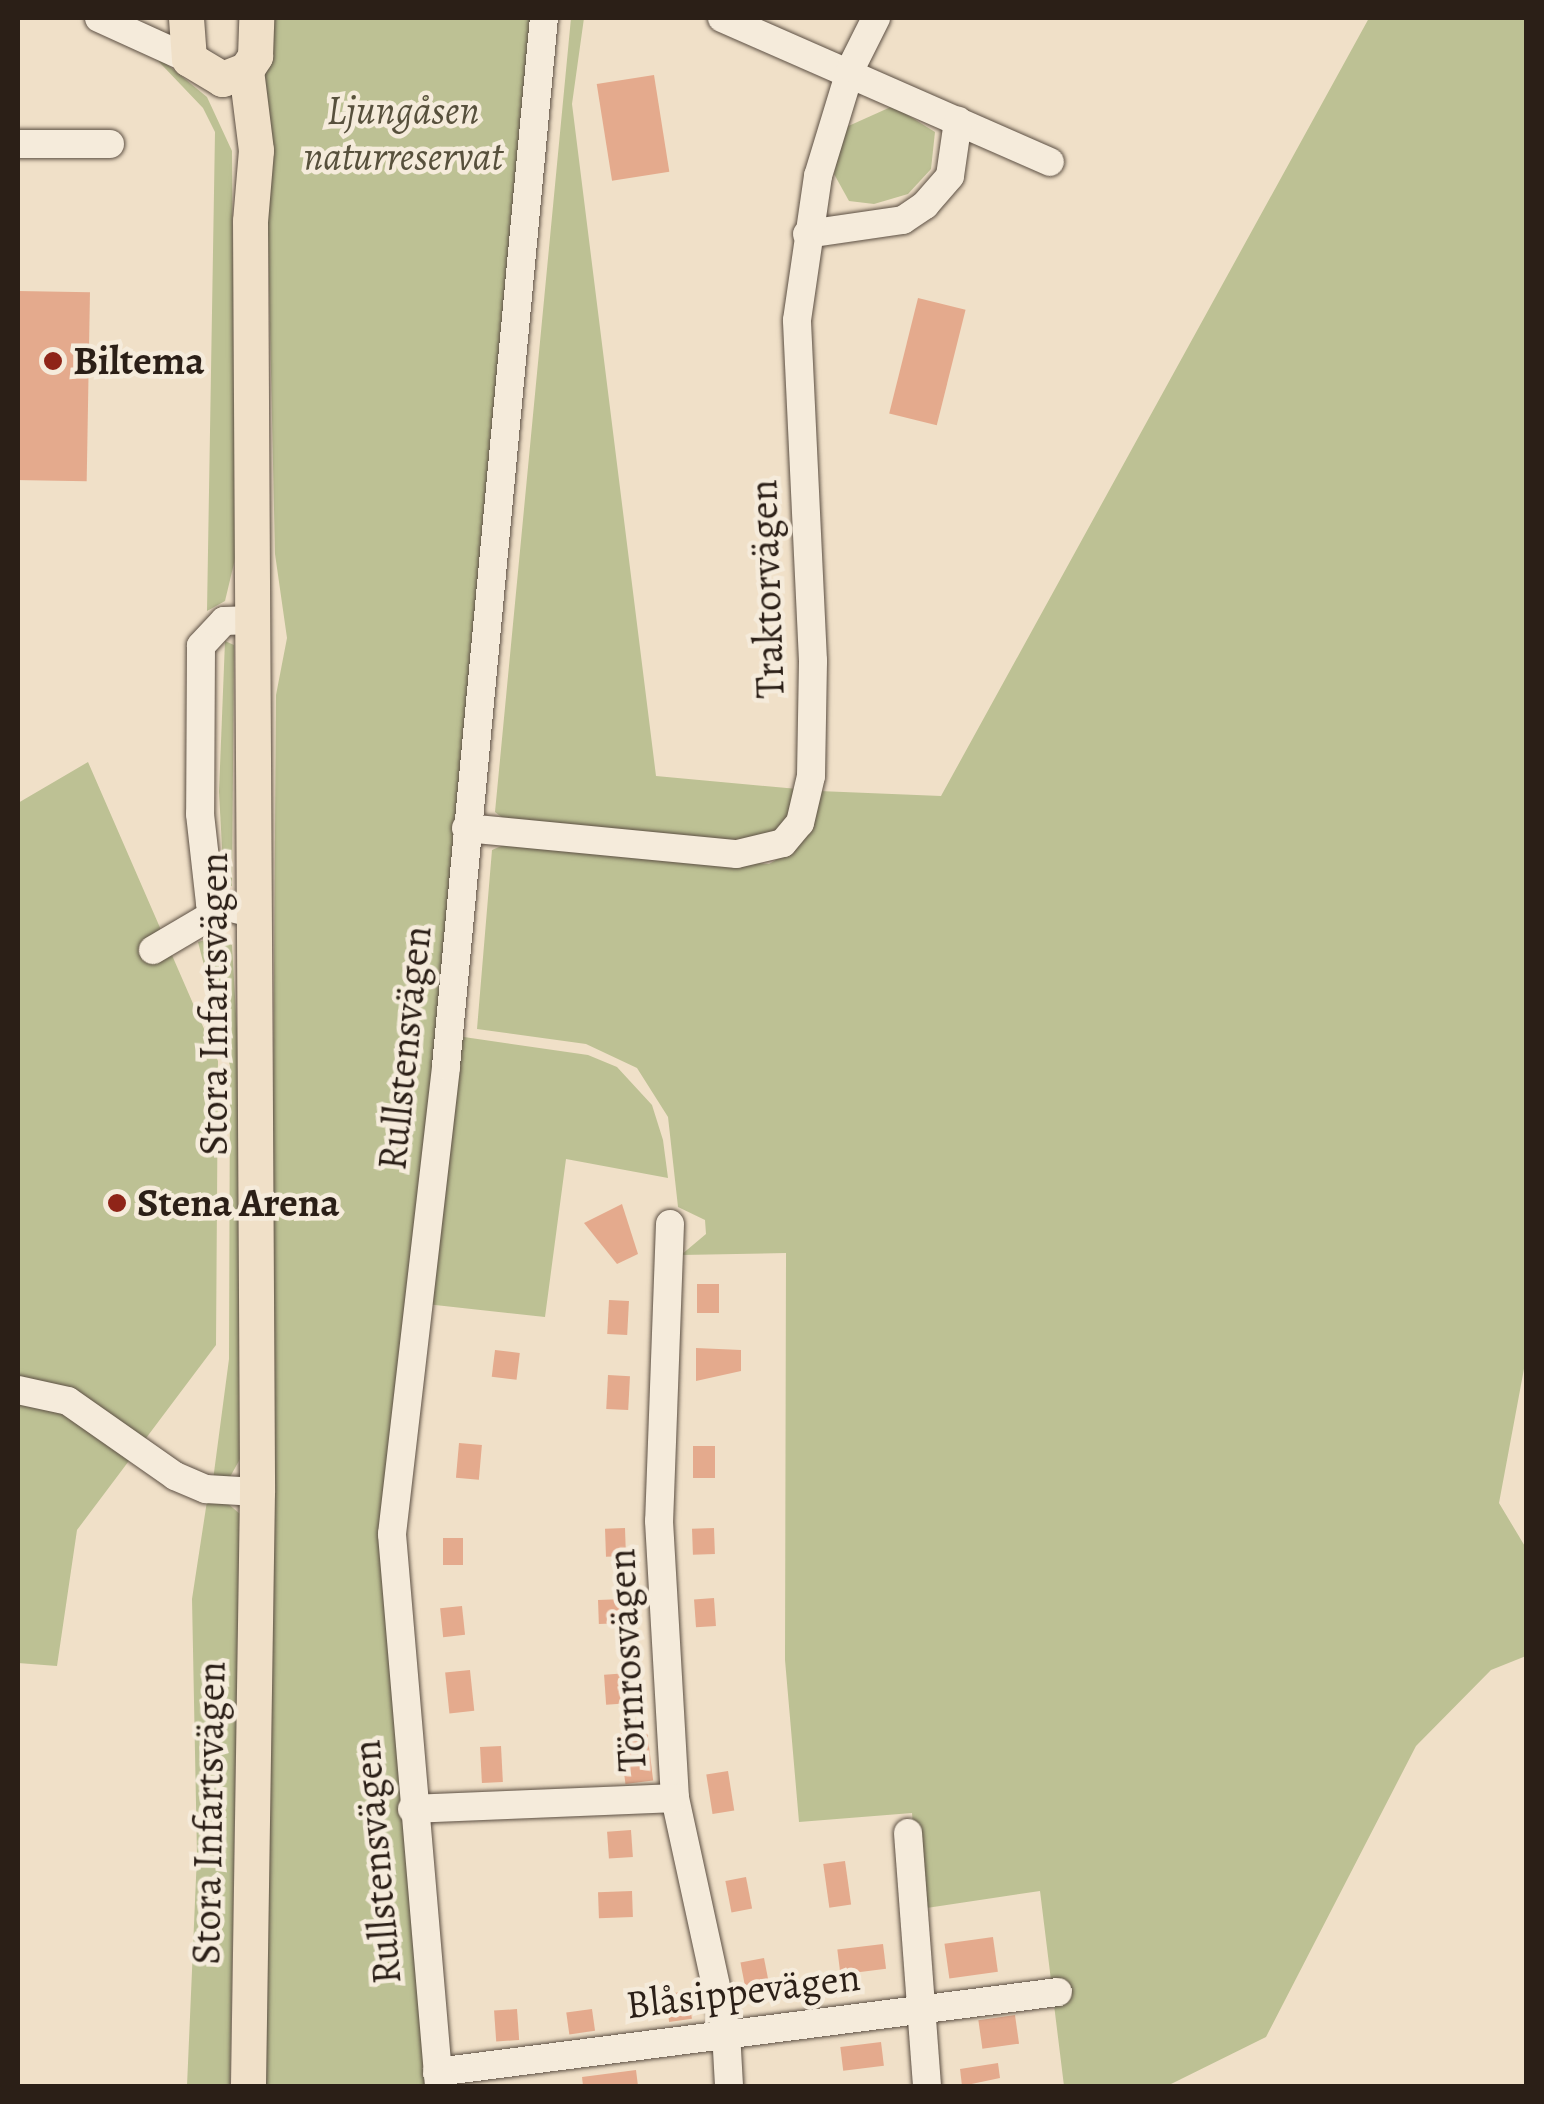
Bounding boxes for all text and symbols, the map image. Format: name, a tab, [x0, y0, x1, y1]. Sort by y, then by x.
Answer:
park label: Ljungåsen naturreservat	[303, 87, 503, 181]
place label: Biltema	[73, 337, 205, 385]
marker: Biltema	[42, 350, 64, 372]
street label: Traktorvägen	[739, 479, 795, 699]
street label: Stora Infartsvägen	[190, 852, 238, 1156]
street label: Rullstensvägen	[368, 924, 442, 1172]
place label: Stena Arena	[137, 1179, 340, 1227]
marker: Stena Arena	[106, 1192, 128, 1214]
street label: Törnrosvägen	[597, 1547, 657, 1773]
street label: Stora Infartsvägen	[182, 1661, 236, 1965]
street label: Rullstensvägen	[342, 1738, 412, 1986]
street label: Blåsippevägen	[623, 1953, 863, 2029]

